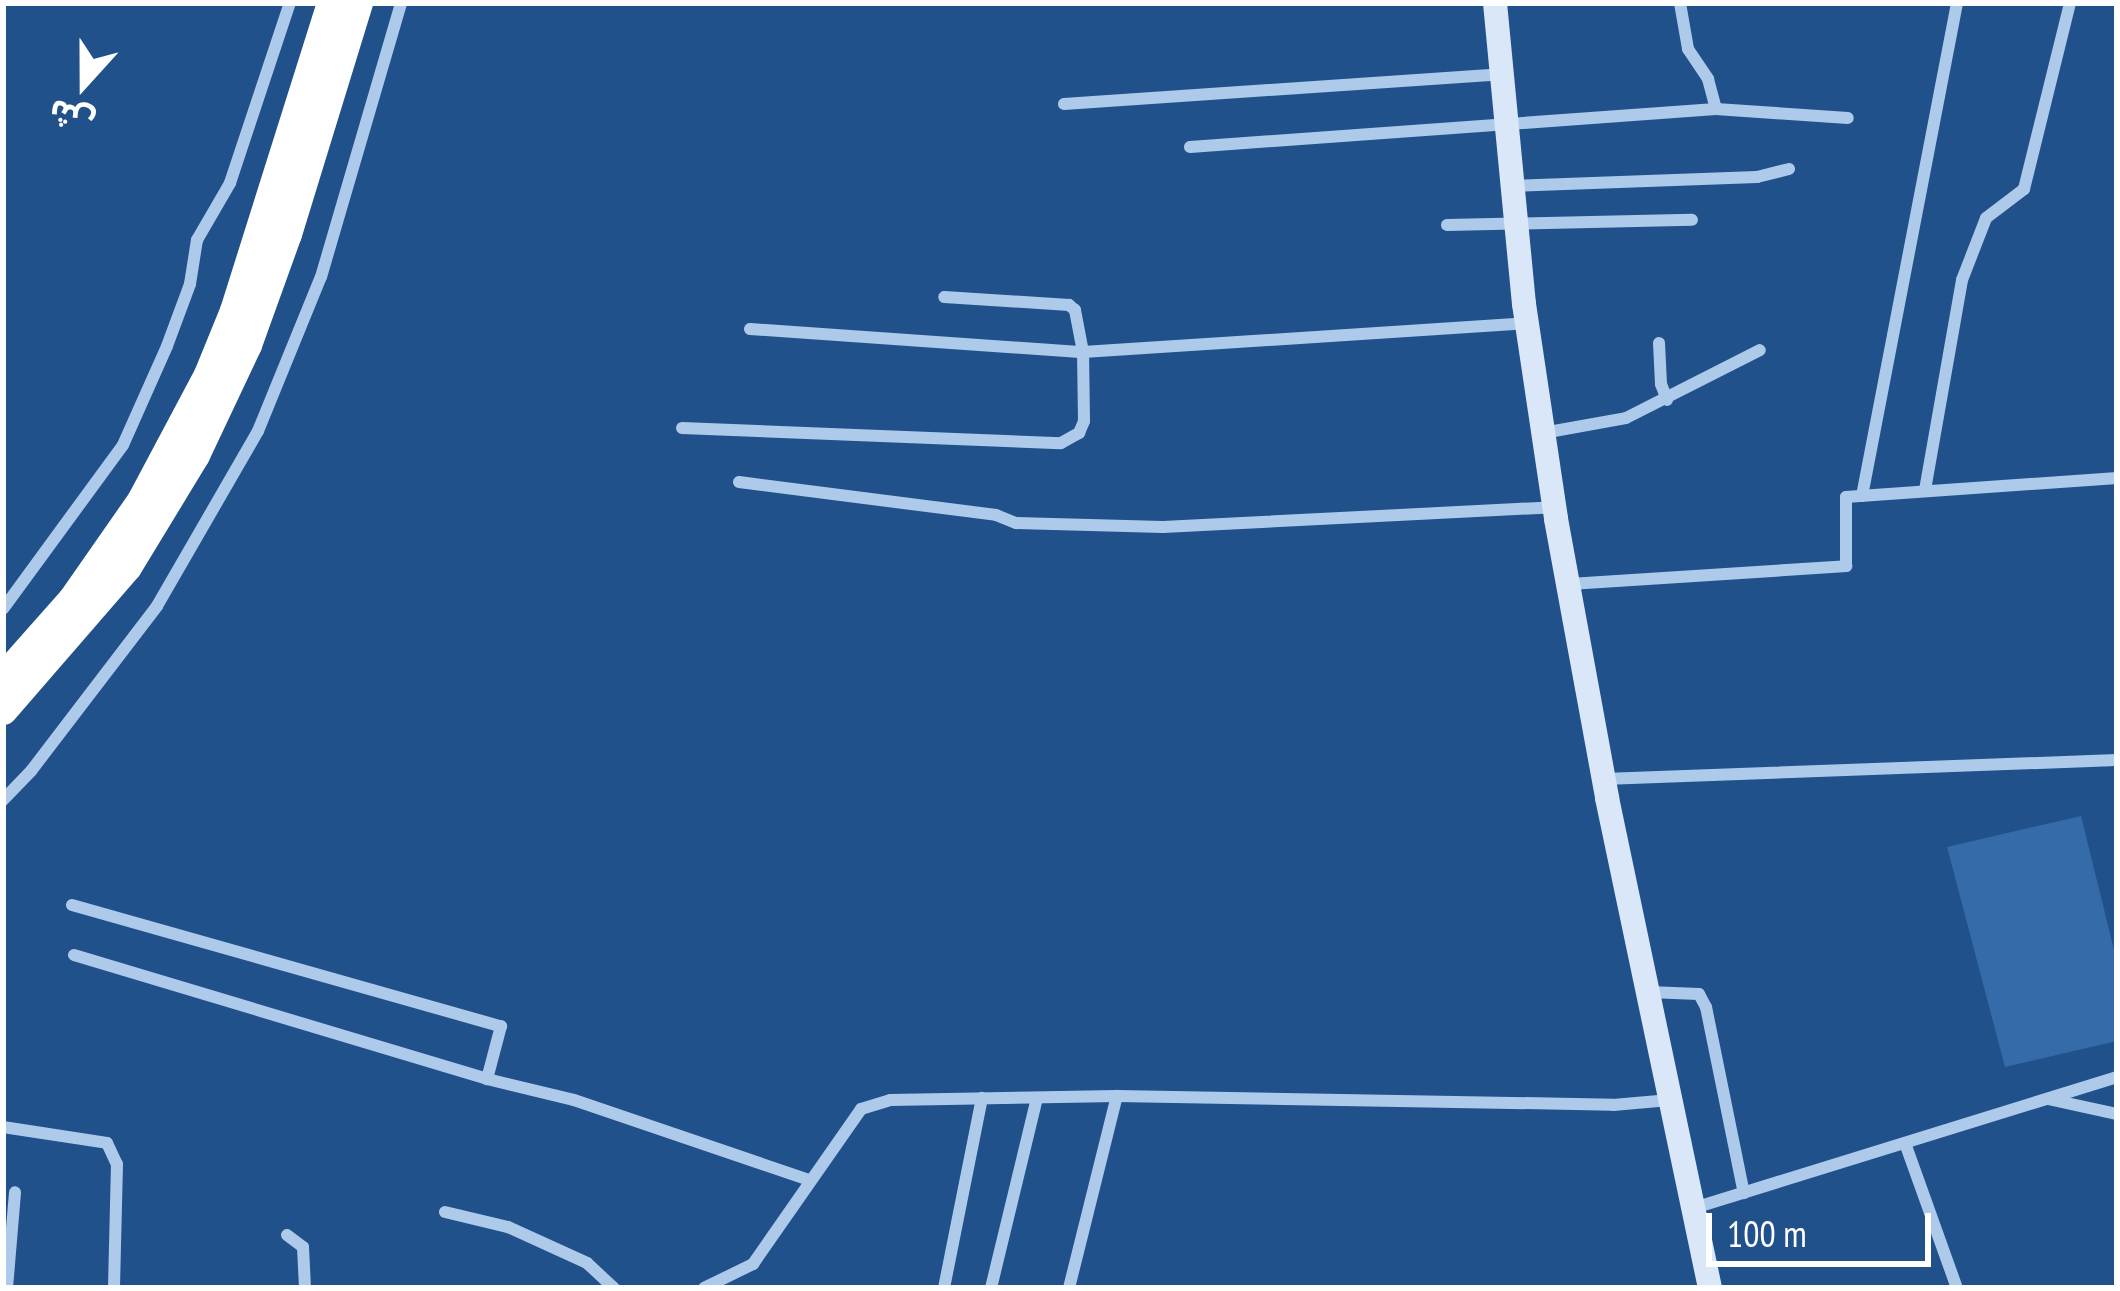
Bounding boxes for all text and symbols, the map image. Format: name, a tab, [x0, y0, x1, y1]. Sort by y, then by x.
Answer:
north arrow	[24, 24, 144, 144]
text: ش	[42, 90, 100, 146]
scale bar	[1712, 1189, 1937, 1263]
text: 100 m	[1727, 1210, 1807, 1257]

